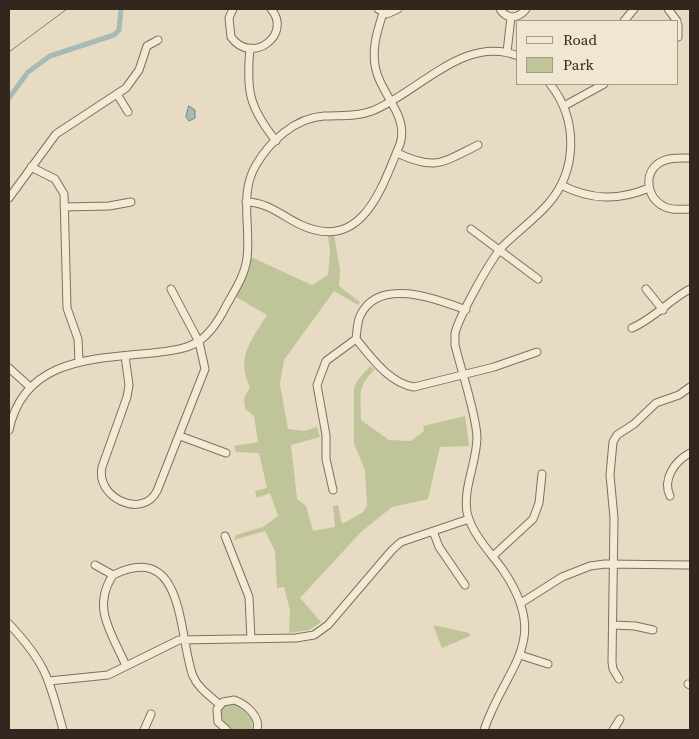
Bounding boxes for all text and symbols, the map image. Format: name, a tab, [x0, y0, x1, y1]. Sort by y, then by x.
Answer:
legend	[516, 20, 679, 85]
text: Road	[563, 29, 597, 50]
text: Park	[563, 54, 594, 75]

